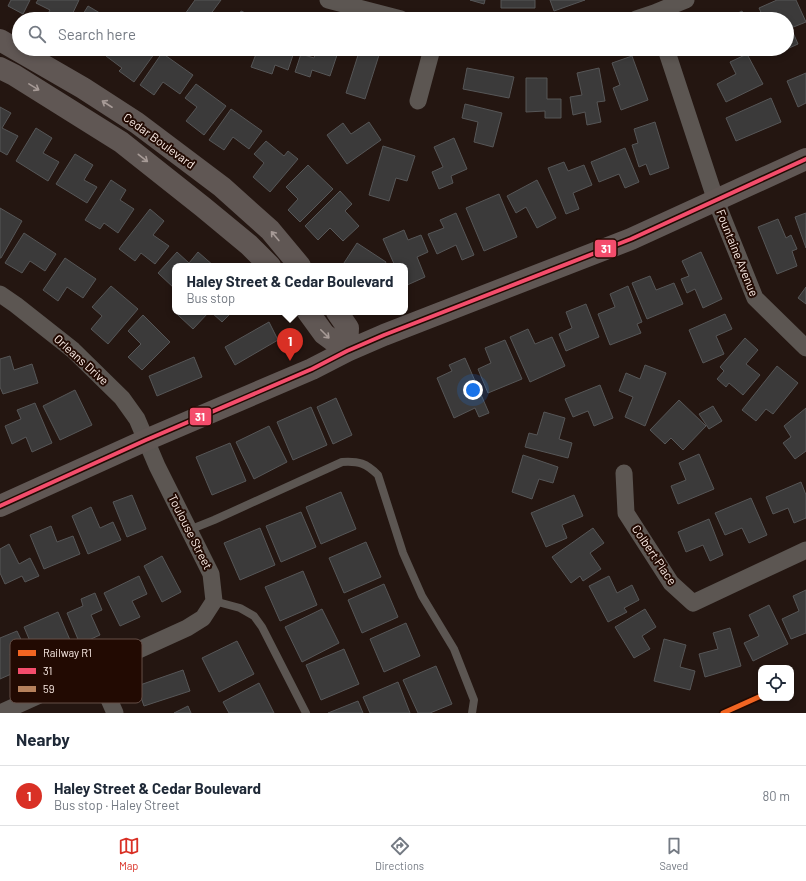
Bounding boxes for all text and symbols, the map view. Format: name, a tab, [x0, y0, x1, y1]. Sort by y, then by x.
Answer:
search box	[12, 12, 794, 56]
icon: search	[26, 23, 48, 45]
text: Search here	[58, 25, 136, 43]
one-way arrow	[28, 84, 40, 92]
one-way arrow	[102, 100, 113, 108]
street label: Cedar Boulevard	[121, 109, 198, 171]
one-way arrow	[137, 154, 148, 162]
street label: Fountaine Avenue	[714, 207, 762, 298]
one-way arrow	[270, 231, 279, 241]
line badge: 31	[594, 239, 617, 258]
text: 31	[601, 242, 611, 255]
popup	[172, 263, 408, 315]
text: Haley Street & Cedar Boulevard	[186, 272, 394, 290]
text: Bus stop	[186, 290, 235, 306]
pin: 1	[277, 328, 303, 361]
one-way arrow	[320, 329, 330, 339]
street label: Orleans Drive	[52, 331, 112, 387]
your location	[463, 380, 483, 400]
line badge: 31	[189, 407, 212, 426]
text: 31	[195, 410, 205, 423]
street label: Toulouse Street	[166, 492, 216, 571]
street label: Colbert Place	[630, 522, 680, 587]
legend	[10, 639, 142, 703]
text: Railway R1	[43, 646, 92, 659]
text: 31	[43, 664, 52, 677]
map controls	[758, 665, 794, 701]
button: locate	[758, 665, 794, 701]
text: 59	[43, 682, 55, 695]
text: Nearby	[16, 729, 70, 749]
text: Haley Street & Cedar Boulevard	[54, 779, 261, 797]
text: 1	[27, 788, 31, 804]
text: 80 m	[763, 788, 790, 804]
text: Bus stop · Haley Street	[54, 797, 180, 813]
tab: Map	[118, 835, 140, 872]
tab: Directions	[375, 835, 424, 872]
tab: Saved	[659, 835, 688, 872]

